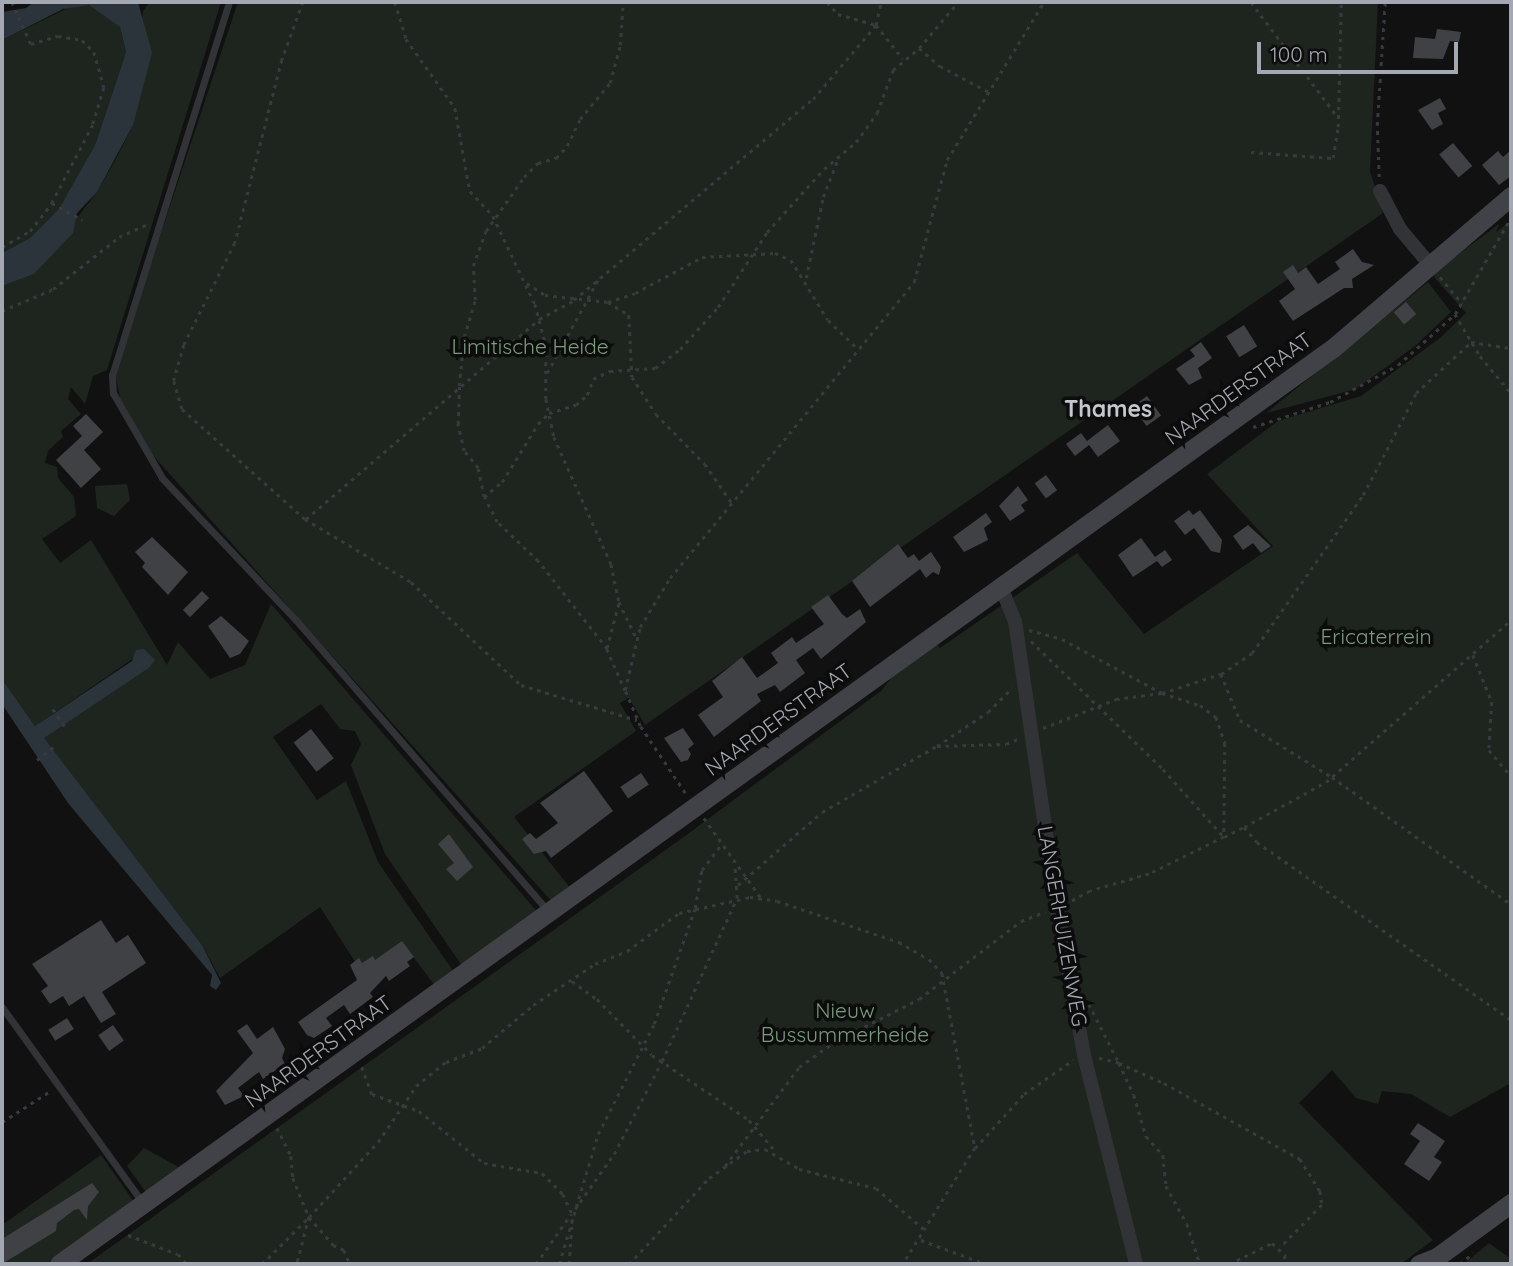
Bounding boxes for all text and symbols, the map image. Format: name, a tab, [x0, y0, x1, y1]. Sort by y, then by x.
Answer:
scale bar	[1261, 28, 1462, 72]
text: 100 m	[1270, 41, 1328, 67]
street label: NAARDERSTRAAT	[1160, 326, 1316, 450]
park label: Limitische Heide	[451, 333, 609, 359]
district label: Thames	[1064, 395, 1152, 423]
park label: Ericaterrein	[1320, 623, 1432, 649]
street label: NAARDERSTRAAT	[700, 657, 856, 781]
street label: LANGERHUIZENWEG	[1033, 824, 1093, 1028]
street label: NAARDERSTRAAT	[240, 989, 396, 1113]
park label: Nieuw Bussummerheide	[761, 997, 929, 1047]

